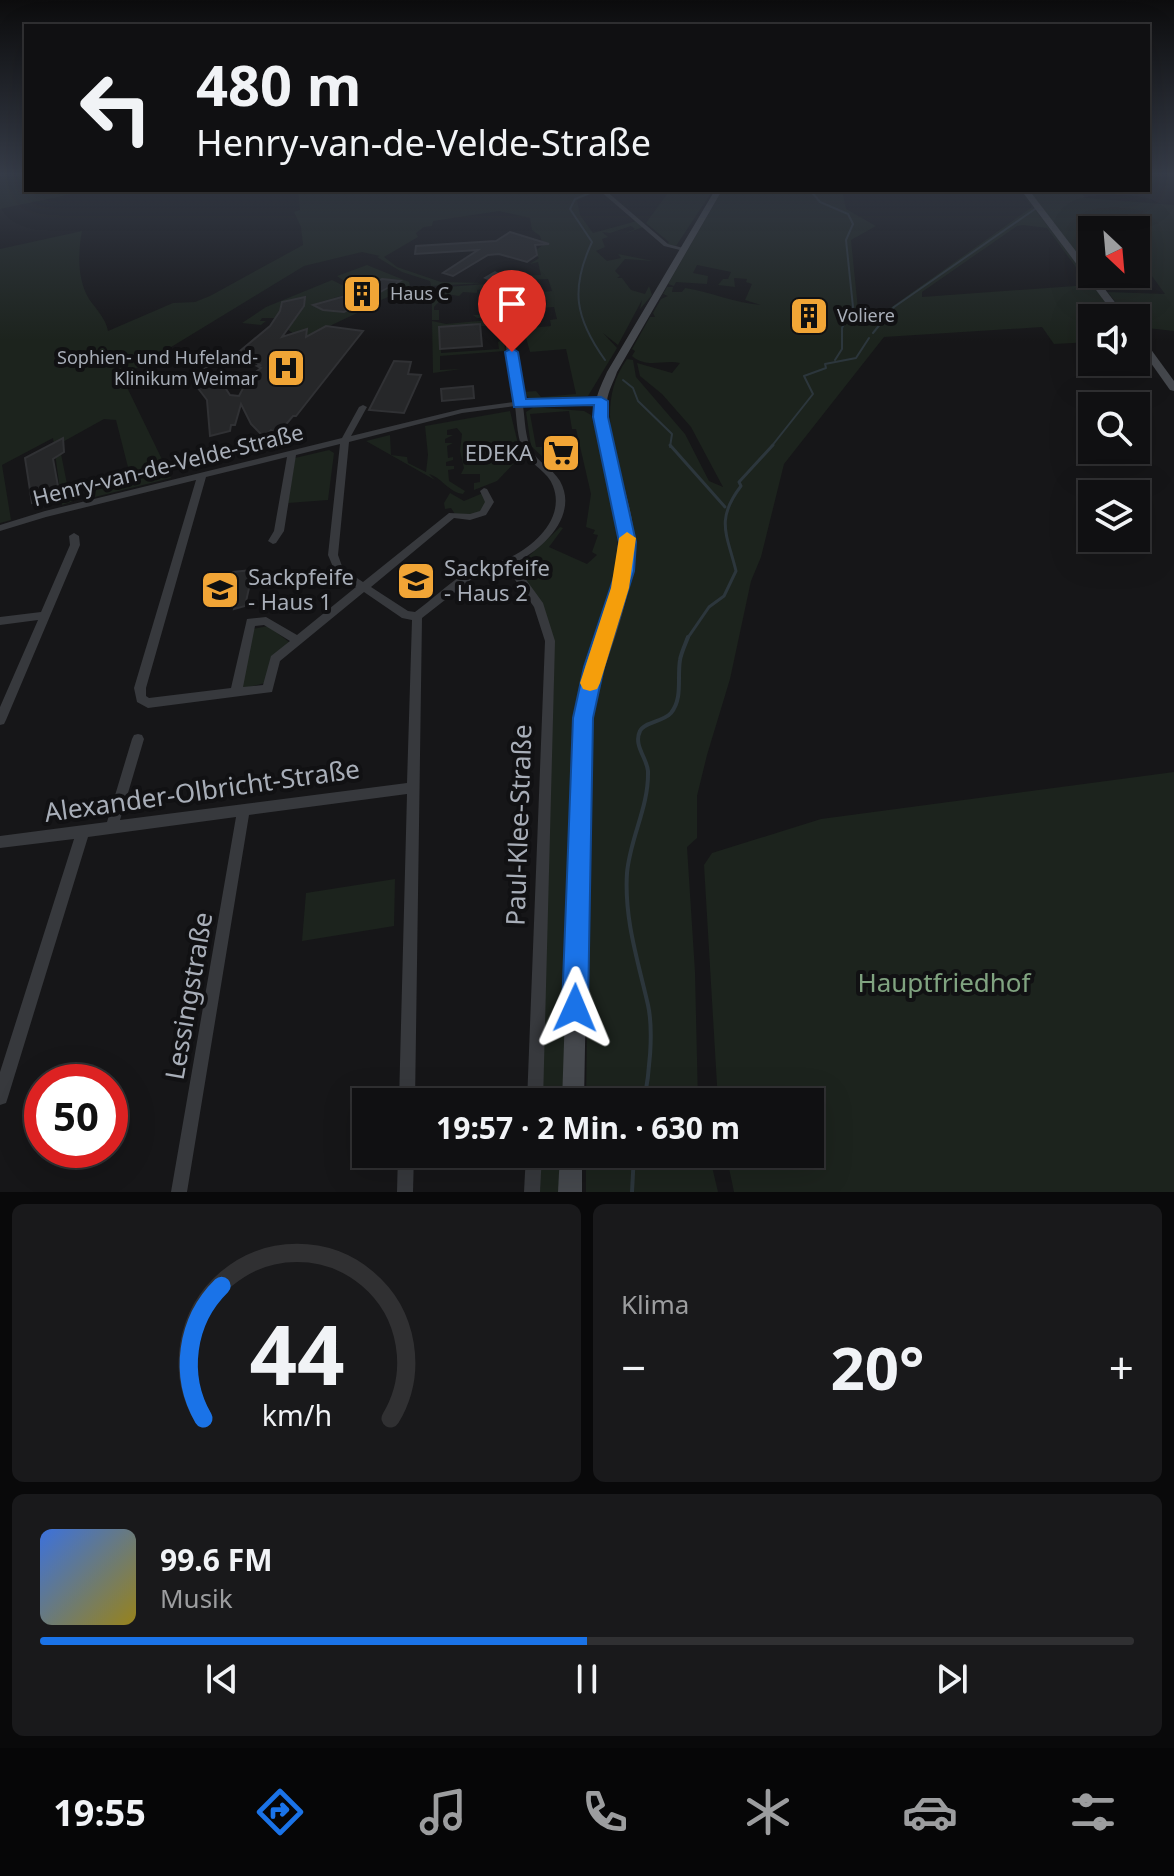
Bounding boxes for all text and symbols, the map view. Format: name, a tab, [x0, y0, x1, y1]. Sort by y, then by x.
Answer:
text: 480 m	[196, 46, 361, 122]
icon: left	[64, 56, 168, 160]
text: Henry-van-de-Velde-Straße	[196, 118, 651, 167]
north arrow	[1078, 216, 1150, 288]
map controls	[1078, 216, 1150, 552]
pin	[478, 270, 546, 352]
building icon: Haus C	[341, 273, 383, 315]
place label: Haus C	[390, 281, 449, 305]
icon: arrive	[490, 282, 534, 326]
building icon: Voliere	[788, 295, 830, 337]
place label: Voliere	[837, 303, 895, 327]
button: sound	[1078, 304, 1150, 376]
place label: Sophien- und Hufeland- Klinikum Weimar	[57, 345, 259, 390]
hospital icon: Sophien- und Hufeland- Klinikum Weimar	[265, 347, 307, 389]
button: search	[1078, 392, 1150, 464]
street label: Henry-van-de-Velde-Straße	[29, 416, 306, 512]
supermarket icon: EDEKA	[540, 432, 582, 474]
place label: EDEKA	[465, 437, 534, 467]
button: layers	[1078, 480, 1150, 552]
place label: Sackpfeife - Haus 2	[444, 552, 550, 607]
school or university icon: Sackpfeife - Haus 2	[395, 560, 437, 602]
place label: Sackpfeife - Haus 1	[248, 561, 354, 616]
school or university icon: Sackpfeife - Haus 1	[199, 569, 241, 611]
street label: Paul-Klee-Straße	[496, 724, 540, 926]
street label: Alexander-Olbricht-Straße	[42, 750, 362, 830]
street label: Lessingstraße	[156, 909, 220, 1083]
park label: Hauptfriedhof	[857, 964, 1033, 1000]
position arrow	[533, 966, 617, 1050]
speed limit sign: 50	[24, 1064, 128, 1168]
text: 19:57 · 2 Min. · 630 m	[436, 1107, 740, 1148]
text: Klima	[621, 1286, 689, 1322]
text: 44	[249, 1296, 344, 1409]
text: 20°	[830, 1326, 925, 1408]
text: −	[621, 1337, 646, 1397]
text: +	[1109, 1337, 1134, 1397]
text: km/h	[261, 1395, 332, 1434]
text: 99.6 FM	[160, 1539, 272, 1580]
text: Musik	[160, 1580, 233, 1616]
icon: previous	[200, 1657, 244, 1701]
icon: pause	[565, 1657, 609, 1701]
icon: next	[930, 1657, 974, 1701]
icon: directions	[252, 1784, 308, 1840]
icon: music	[415, 1784, 471, 1840]
icon: phone	[577, 1784, 633, 1840]
icon: climate	[740, 1784, 796, 1840]
icon: car	[902, 1784, 958, 1840]
icon: filters	[1065, 1784, 1121, 1840]
text: 19:55	[53, 1788, 146, 1837]

